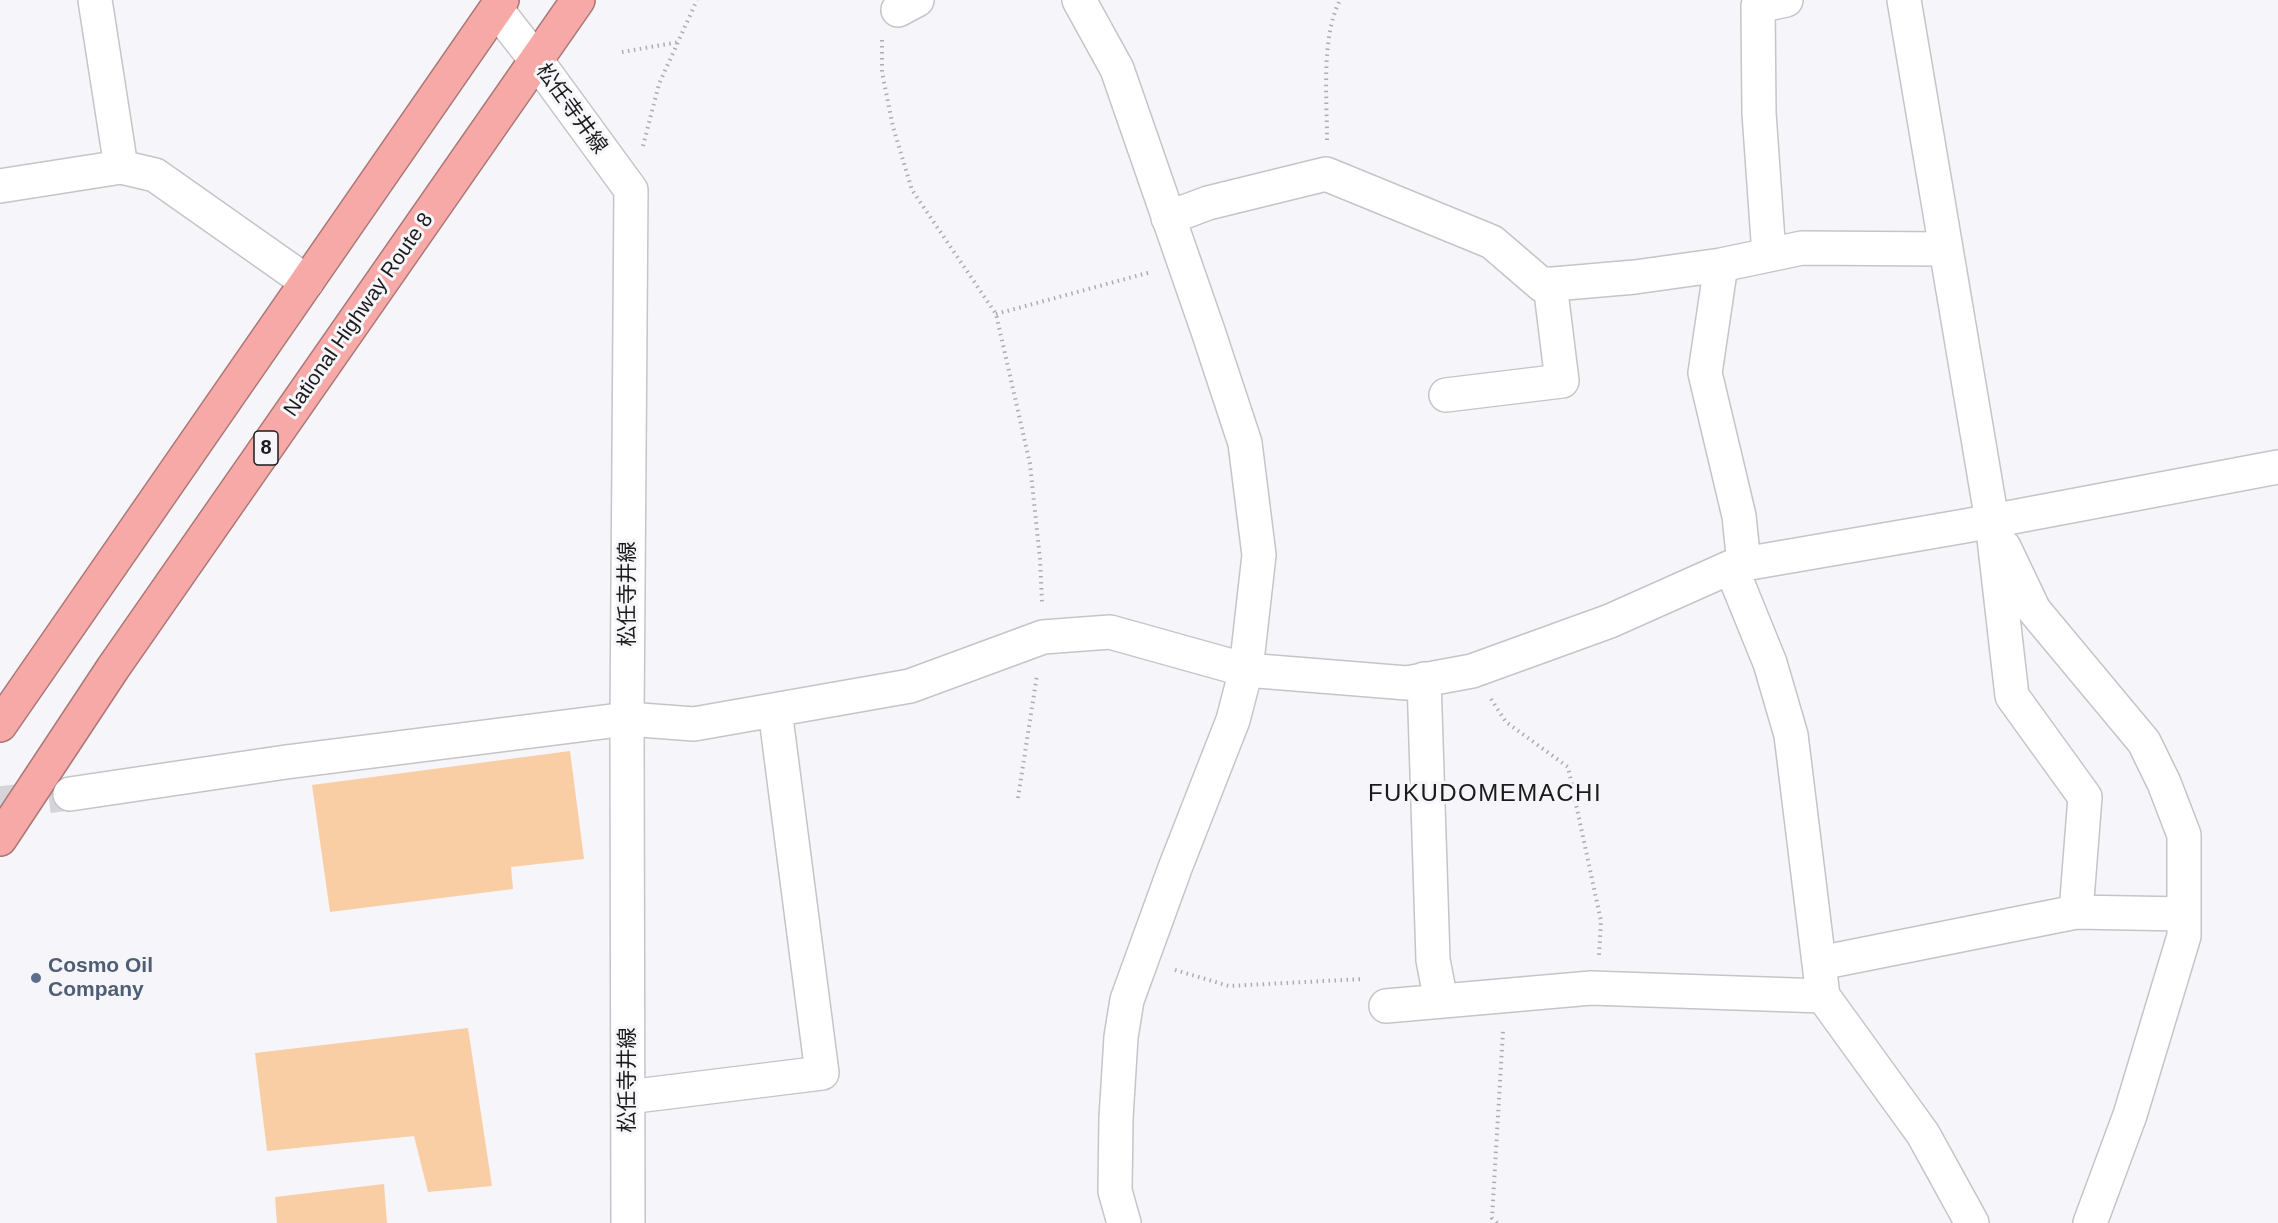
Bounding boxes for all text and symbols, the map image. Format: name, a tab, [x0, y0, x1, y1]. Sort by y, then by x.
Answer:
street label: 松任寺井線	[530, 59, 612, 159]
street label: National Highway Route 8	[279, 208, 439, 422]
road number: 8	[254, 431, 278, 465]
street label: 松任寺井線	[615, 542, 641, 646]
district label: FUKUDOMEMACHI	[1368, 780, 1602, 808]
place label: Cosmo Oil Company	[48, 953, 153, 1003]
marker: Cosmo Oil Company	[29, 971, 43, 985]
street label: 松任寺井線	[615, 1028, 641, 1132]

